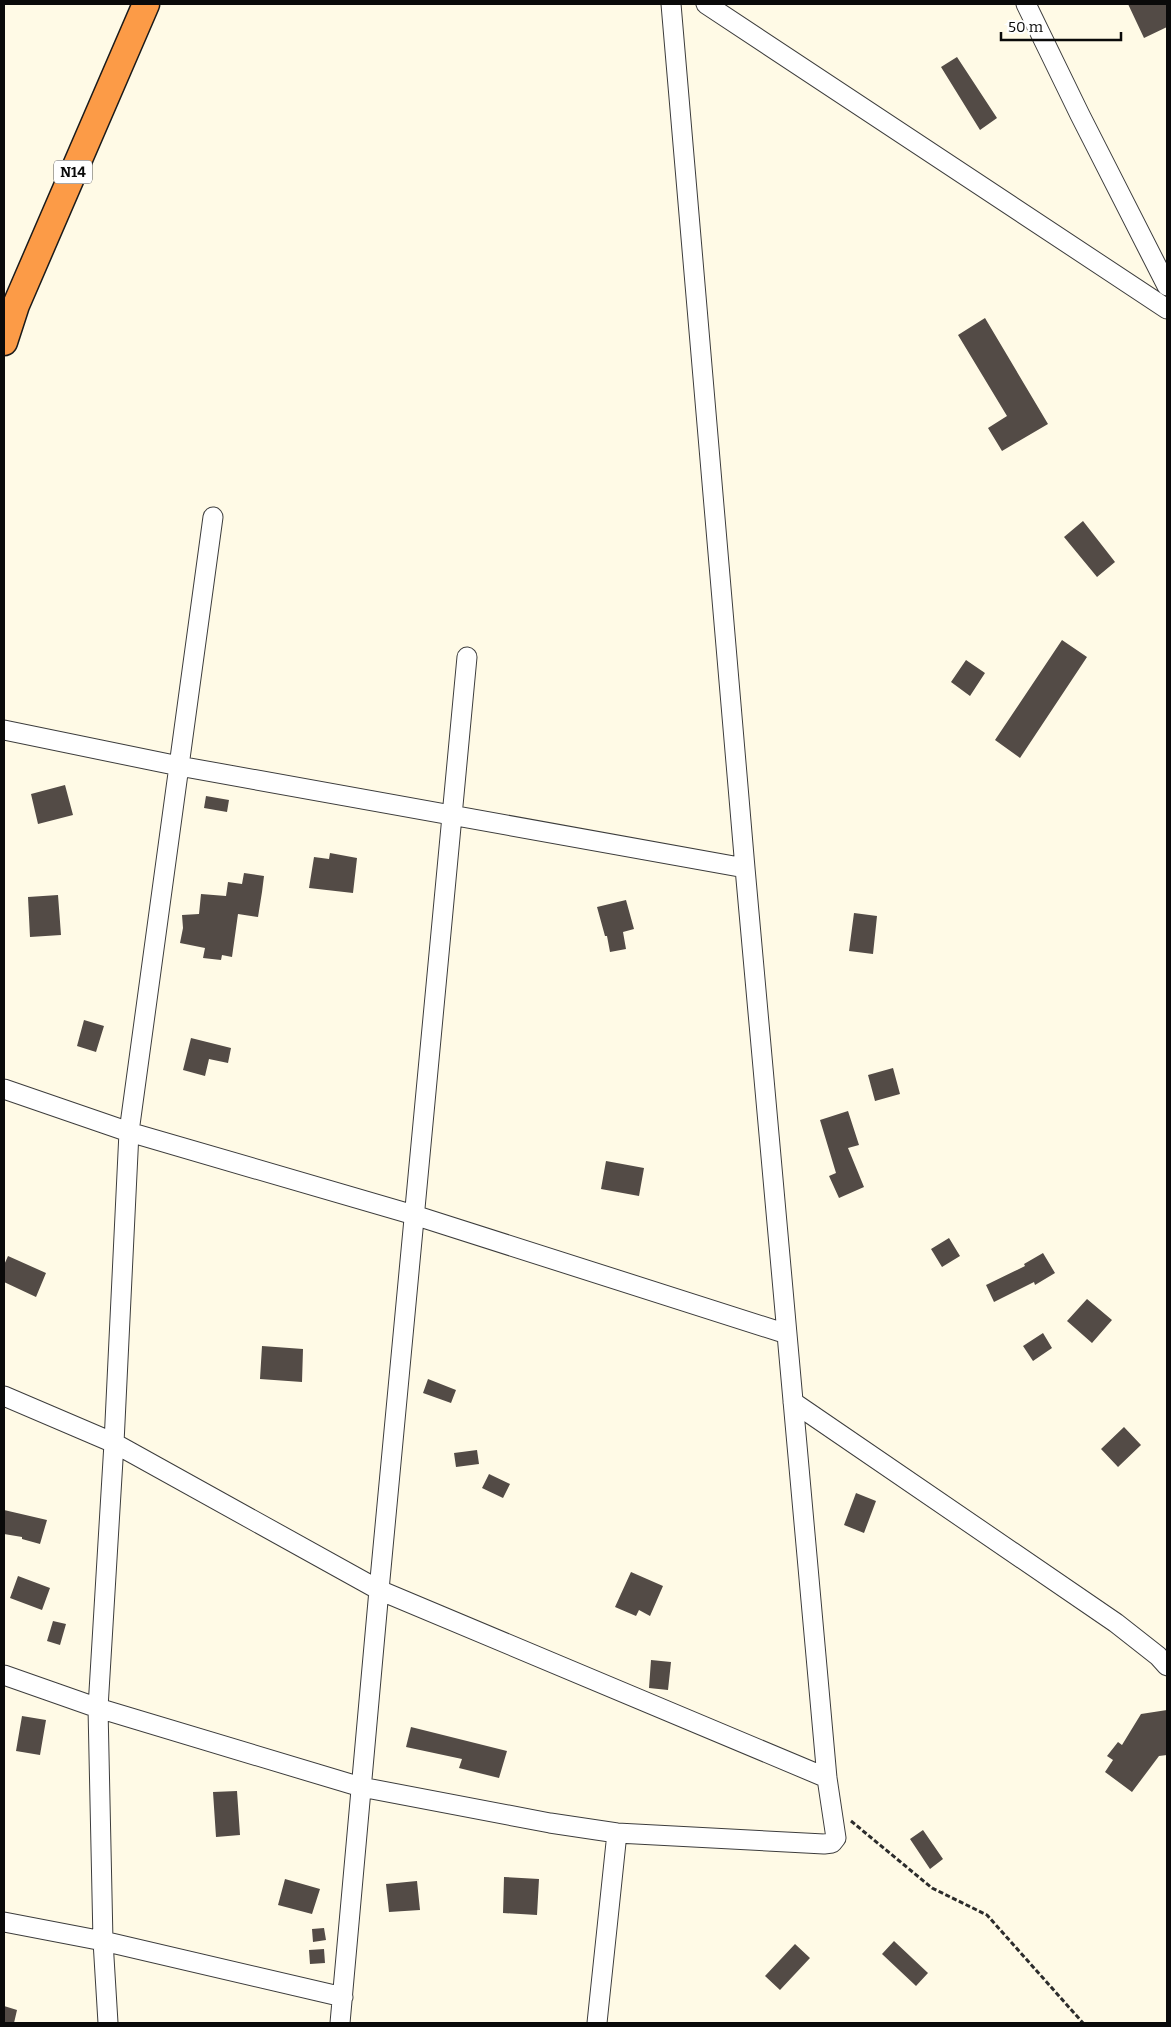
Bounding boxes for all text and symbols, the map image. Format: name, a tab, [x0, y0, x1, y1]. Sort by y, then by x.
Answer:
scale bar	[1001, 10, 1121, 42]
text: 50 m	[1008, 18, 1044, 36]
road number: N14	[54, 160, 92, 183]

